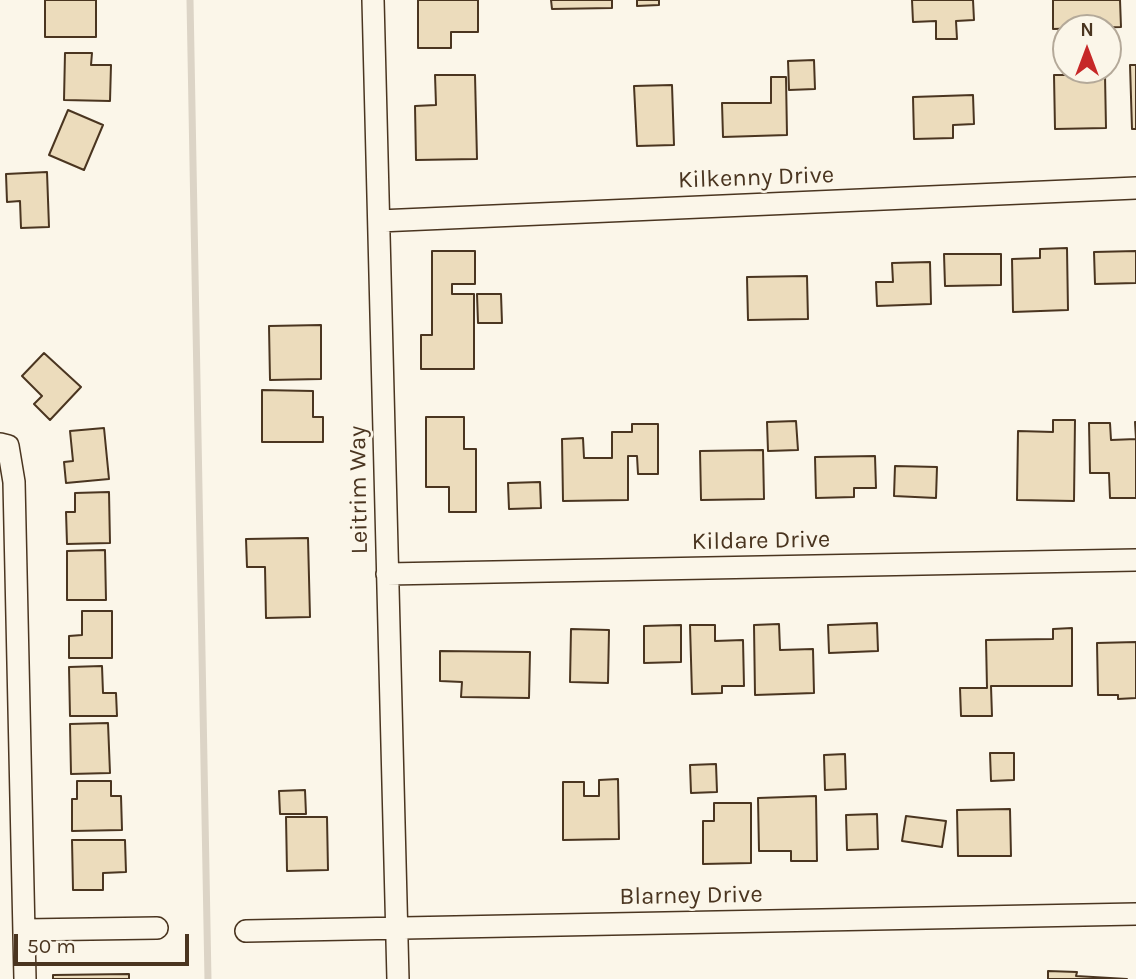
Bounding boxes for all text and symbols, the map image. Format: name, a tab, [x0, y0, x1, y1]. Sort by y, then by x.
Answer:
north arrow	[1052, 14, 1122, 84]
text: N	[1080, 19, 1094, 41]
street label: Kilkenny Drive	[677, 161, 835, 195]
street label: Leitrim Way	[343, 425, 375, 555]
street label: Kildare Drive	[691, 525, 831, 557]
street label: Blarney Drive	[619, 880, 763, 912]
scale bar	[18, 920, 192, 964]
text: 50 m	[27, 934, 76, 958]

